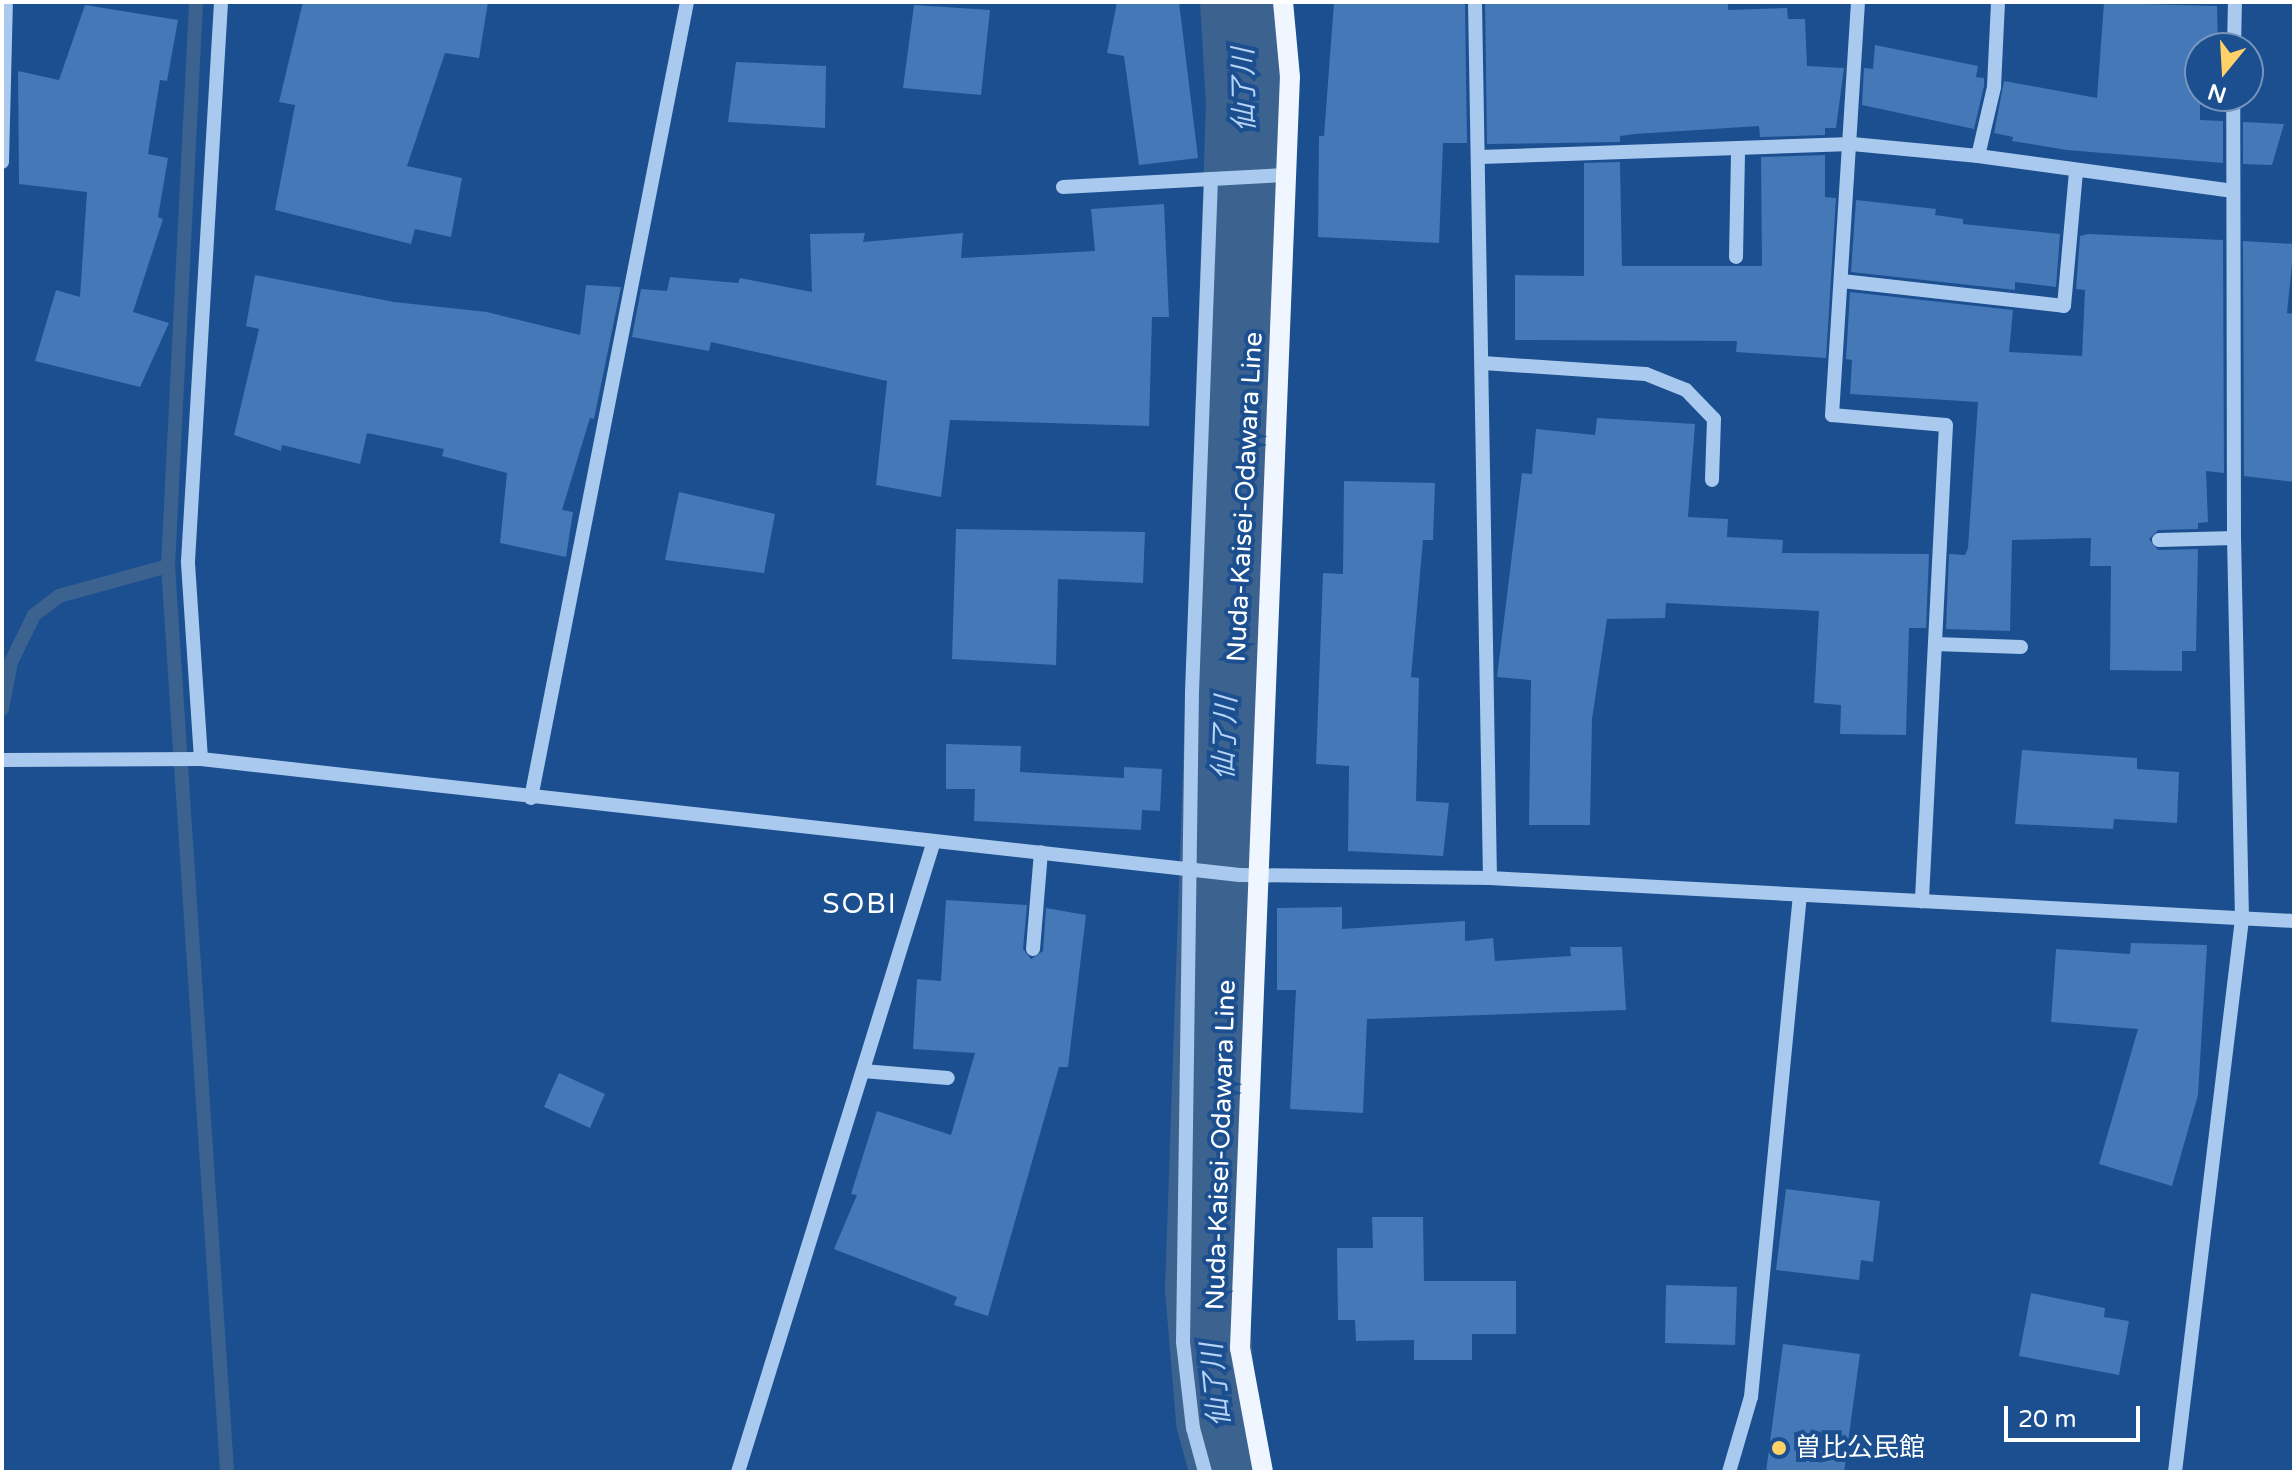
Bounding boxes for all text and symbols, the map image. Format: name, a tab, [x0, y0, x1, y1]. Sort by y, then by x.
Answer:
north arrow	[2184, 32, 2264, 112]
water label: 仙了川	[1226, 48, 1262, 132]
text: N	[2205, 78, 2230, 108]
street label: Nuda-Kaisei-Odawara Line	[1221, 331, 1269, 663]
water label: 仙了川	[1207, 695, 1243, 781]
district label: SOBI	[822, 887, 898, 921]
street label: Nuda-Kaisei-Odawara Line	[1200, 979, 1242, 1311]
water label: 仙了川	[1195, 1341, 1237, 1429]
scale bar	[2008, 1390, 2144, 1440]
text: 20 m	[2018, 1405, 2076, 1434]
place label: 曽比公民館	[1795, 1432, 1925, 1464]
marker: 曽比公民館	[1770, 1439, 1788, 1457]

